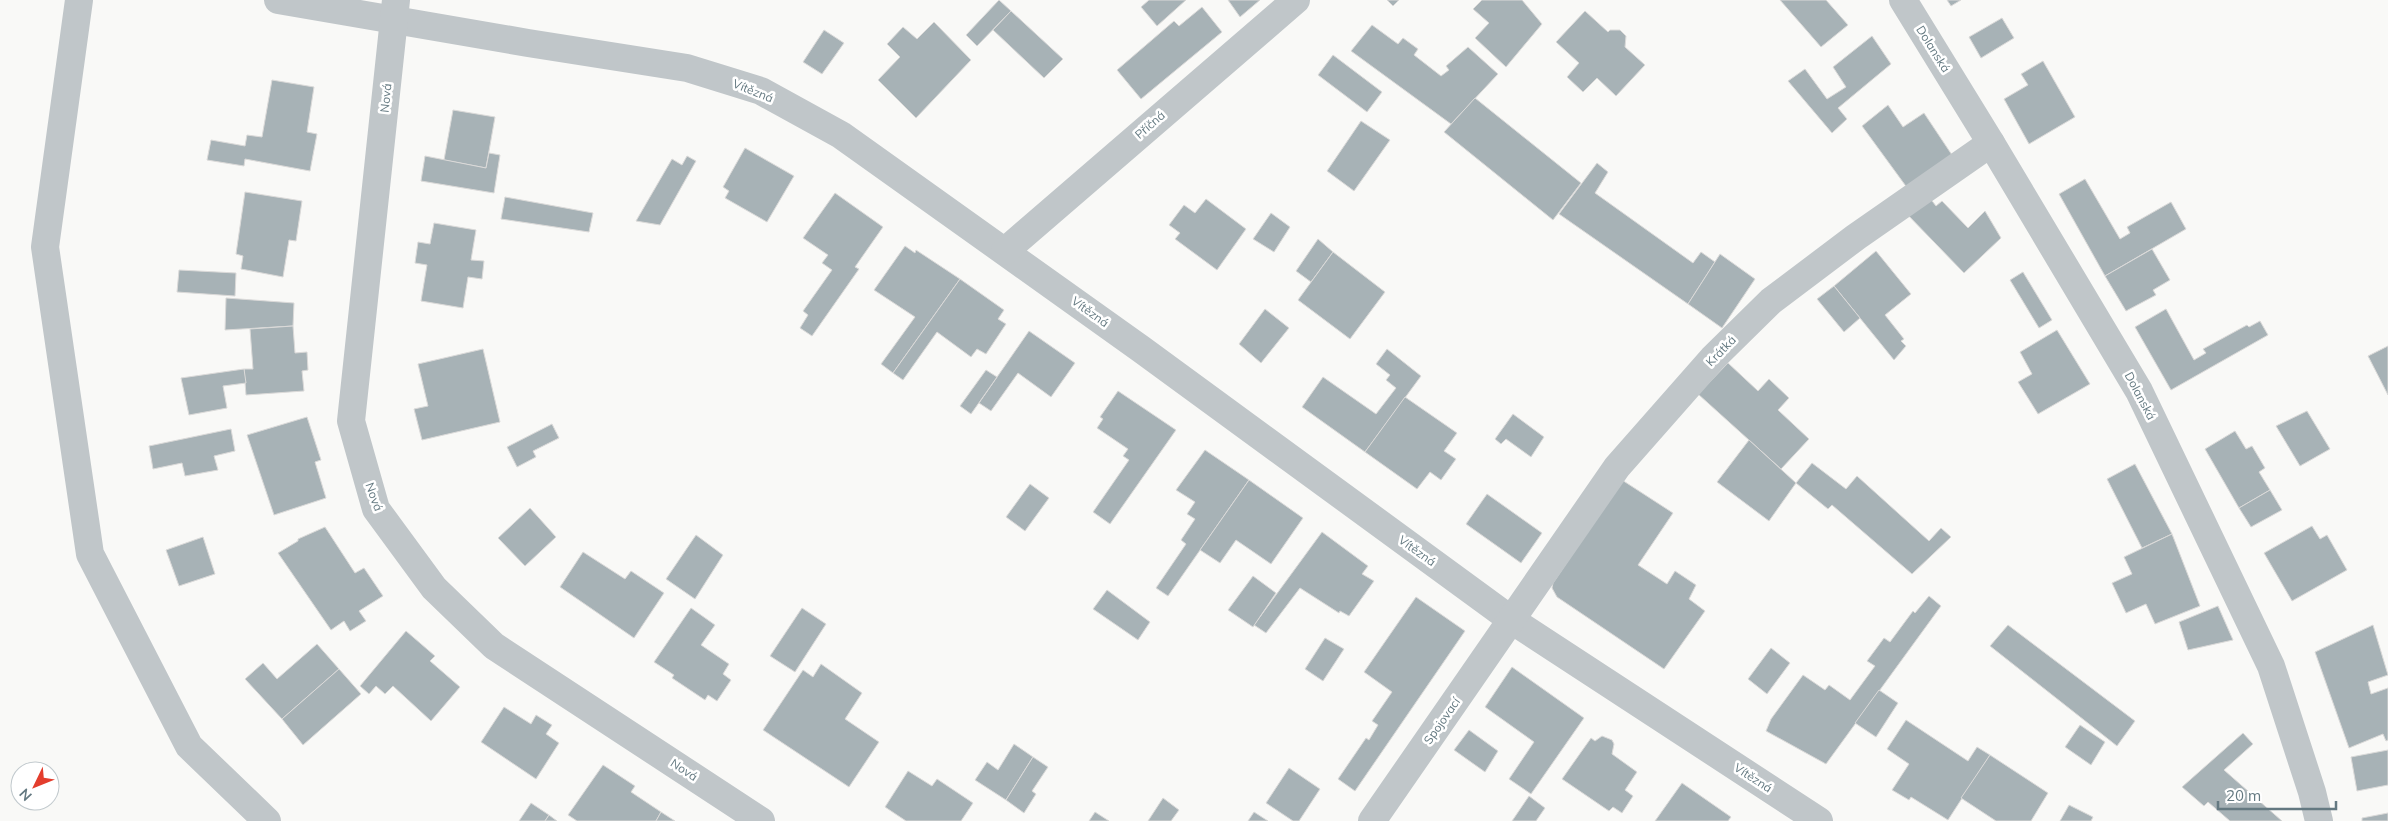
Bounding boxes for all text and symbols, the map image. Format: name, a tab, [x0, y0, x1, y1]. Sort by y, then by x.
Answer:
street label: Dolanská	[1913, 23, 1954, 75]
street label: Vítězná	[731, 76, 776, 105]
street label: Nová	[377, 83, 394, 113]
street label: Příčná	[1132, 107, 1168, 142]
street label: Vítězná	[1069, 293, 1112, 330]
street label: Krátká	[1702, 332, 1739, 369]
street label: Dolanská	[2122, 369, 2159, 422]
street label: Nová	[362, 480, 387, 513]
street label: Vítězná	[1396, 532, 1439, 569]
street label: Spojovací	[1420, 694, 1464, 747]
street label: Nová	[668, 755, 701, 784]
street label: Vítězná	[1731, 760, 1775, 795]
north arrow	[10, 761, 60, 811]
scale bar	[2218, 778, 2336, 810]
text: N	[15, 785, 36, 805]
text: 20 m	[2226, 786, 2261, 805]

